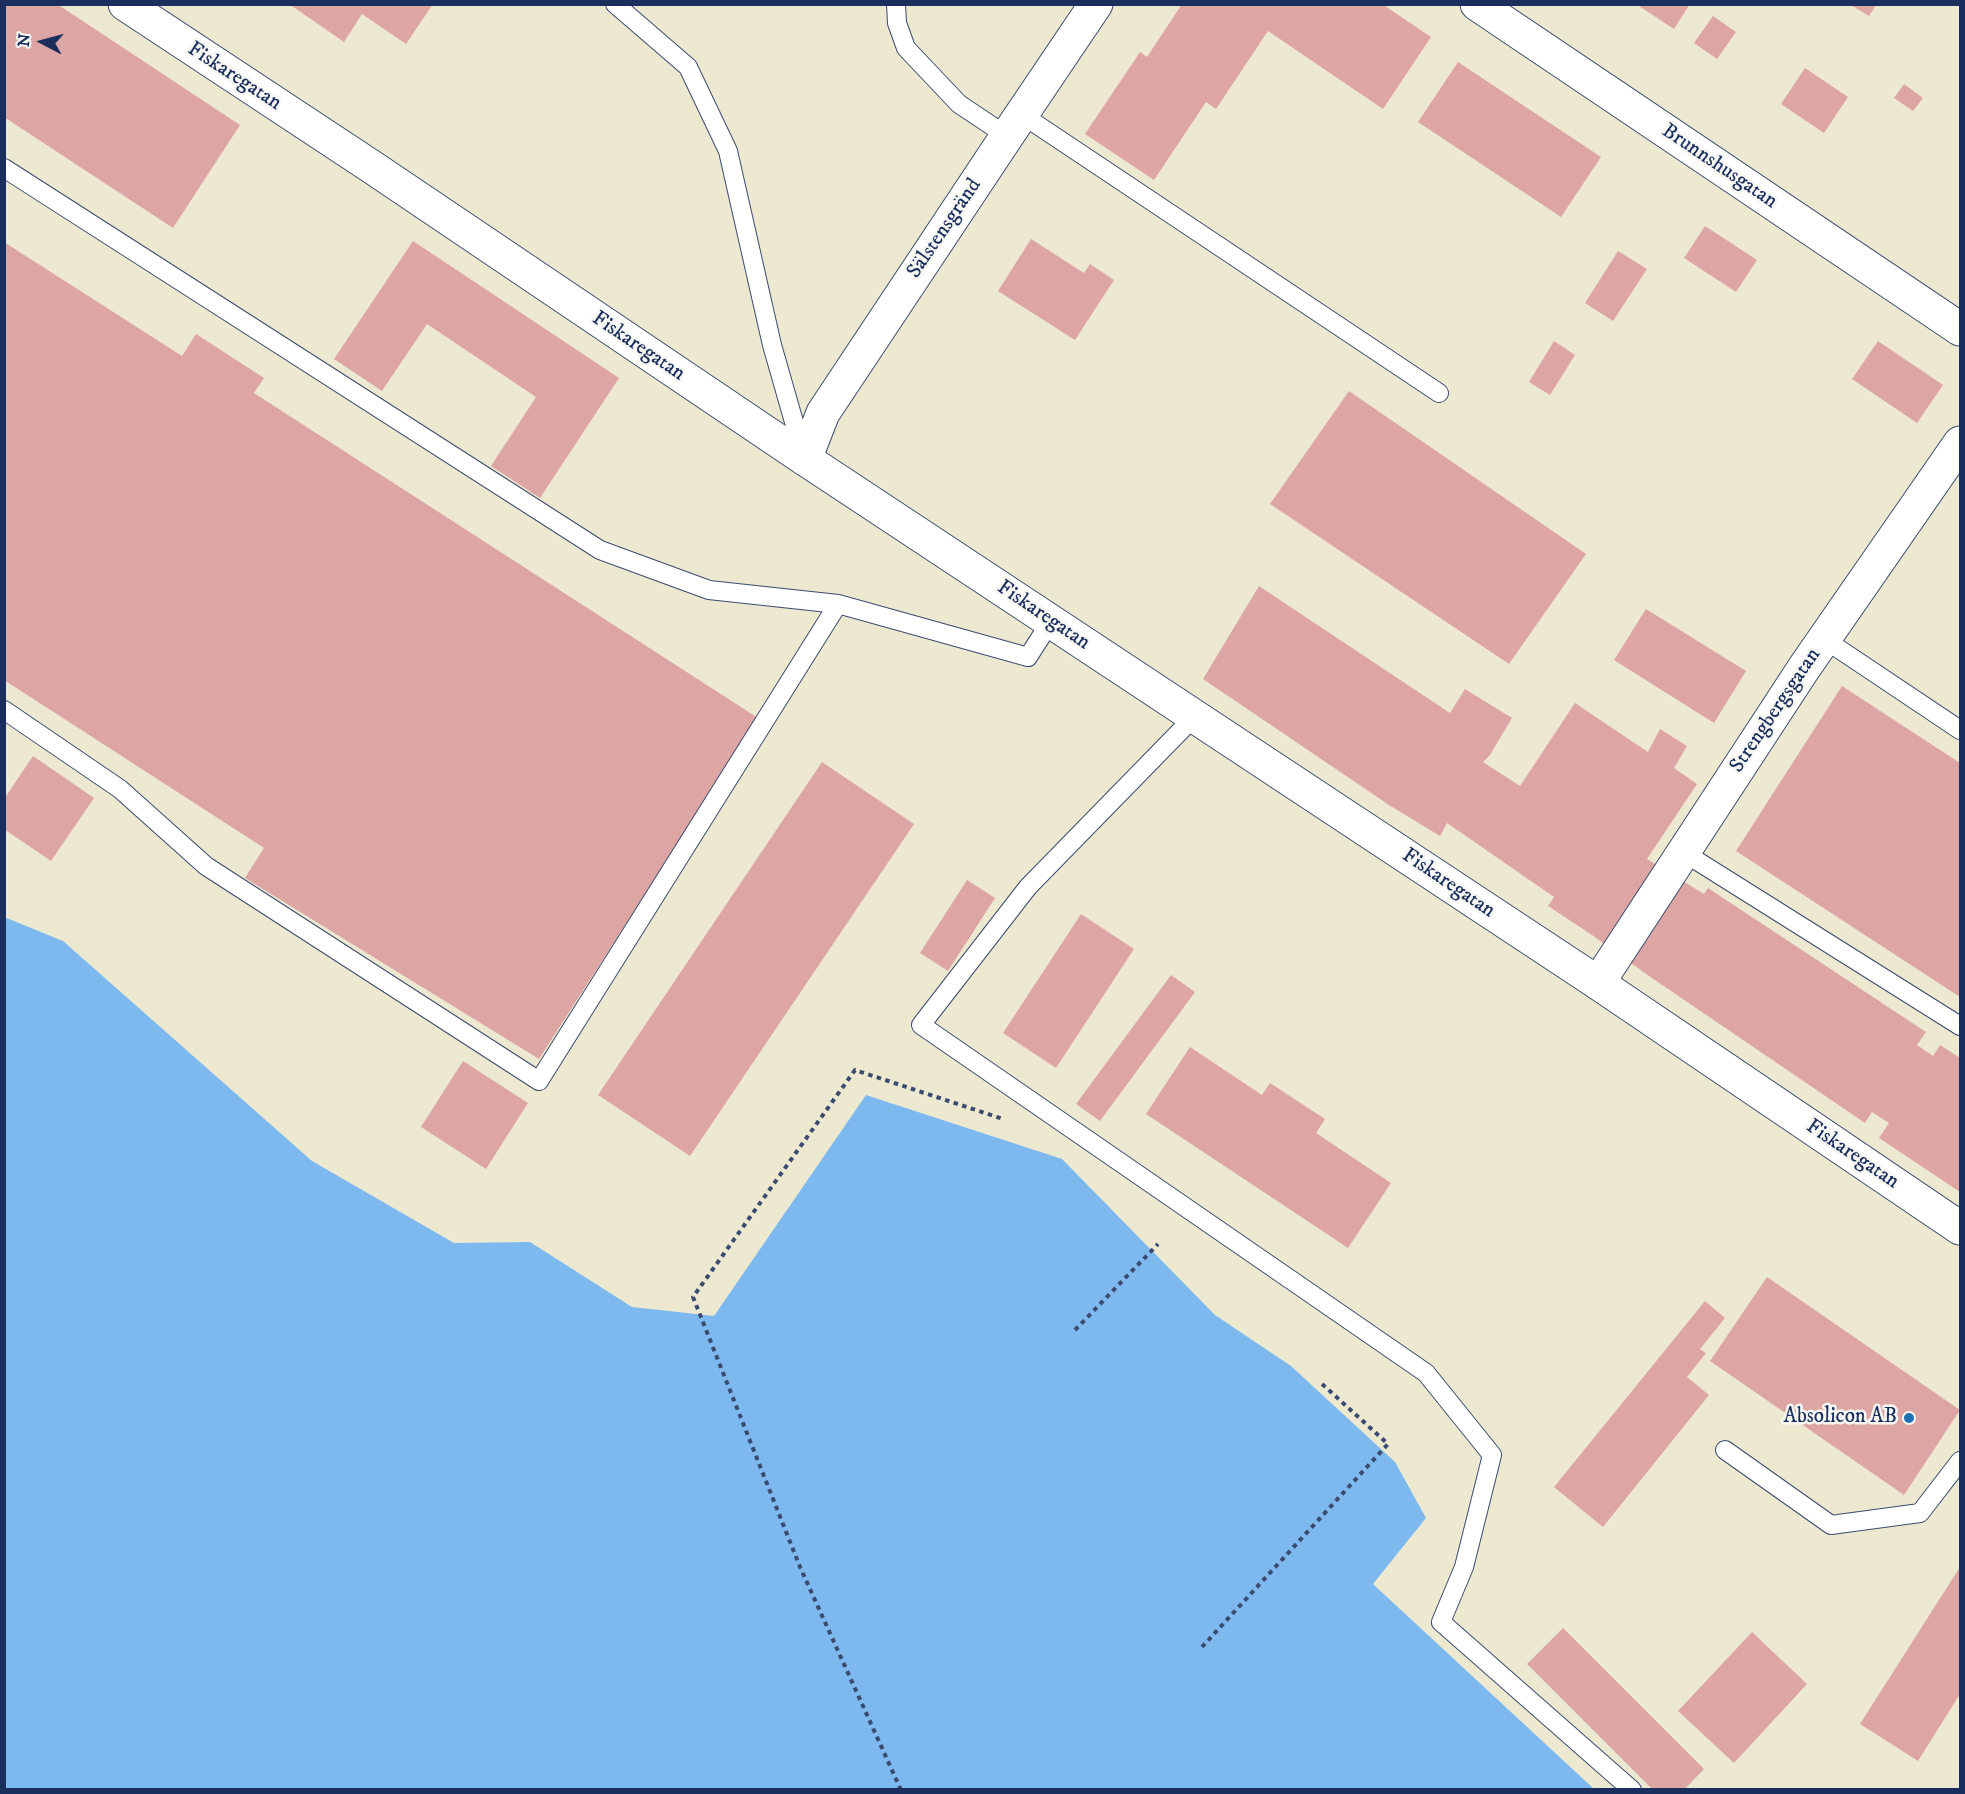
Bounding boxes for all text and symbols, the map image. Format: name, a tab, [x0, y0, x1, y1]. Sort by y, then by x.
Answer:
north arrow	[12, 12, 72, 72]
text: N	[13, 33, 35, 48]
street label: Fiskaregatan	[182, 37, 286, 117]
street label: Brunnshusgatan	[1656, 119, 1782, 215]
street label: Sälstensgränd	[902, 174, 988, 284]
street label: Fiskaregatan	[587, 307, 689, 387]
street label: Fiskaregatan	[992, 576, 1094, 656]
street label: Strengbergsgatan	[1725, 644, 1827, 778]
street label: Fiskaregatan	[1397, 844, 1499, 924]
street label: Fiskaregatan	[1801, 1115, 1903, 1195]
place label: Absolicon AB	[1784, 1405, 1897, 1431]
marker: Absolicon AB	[1902, 1411, 1916, 1425]

